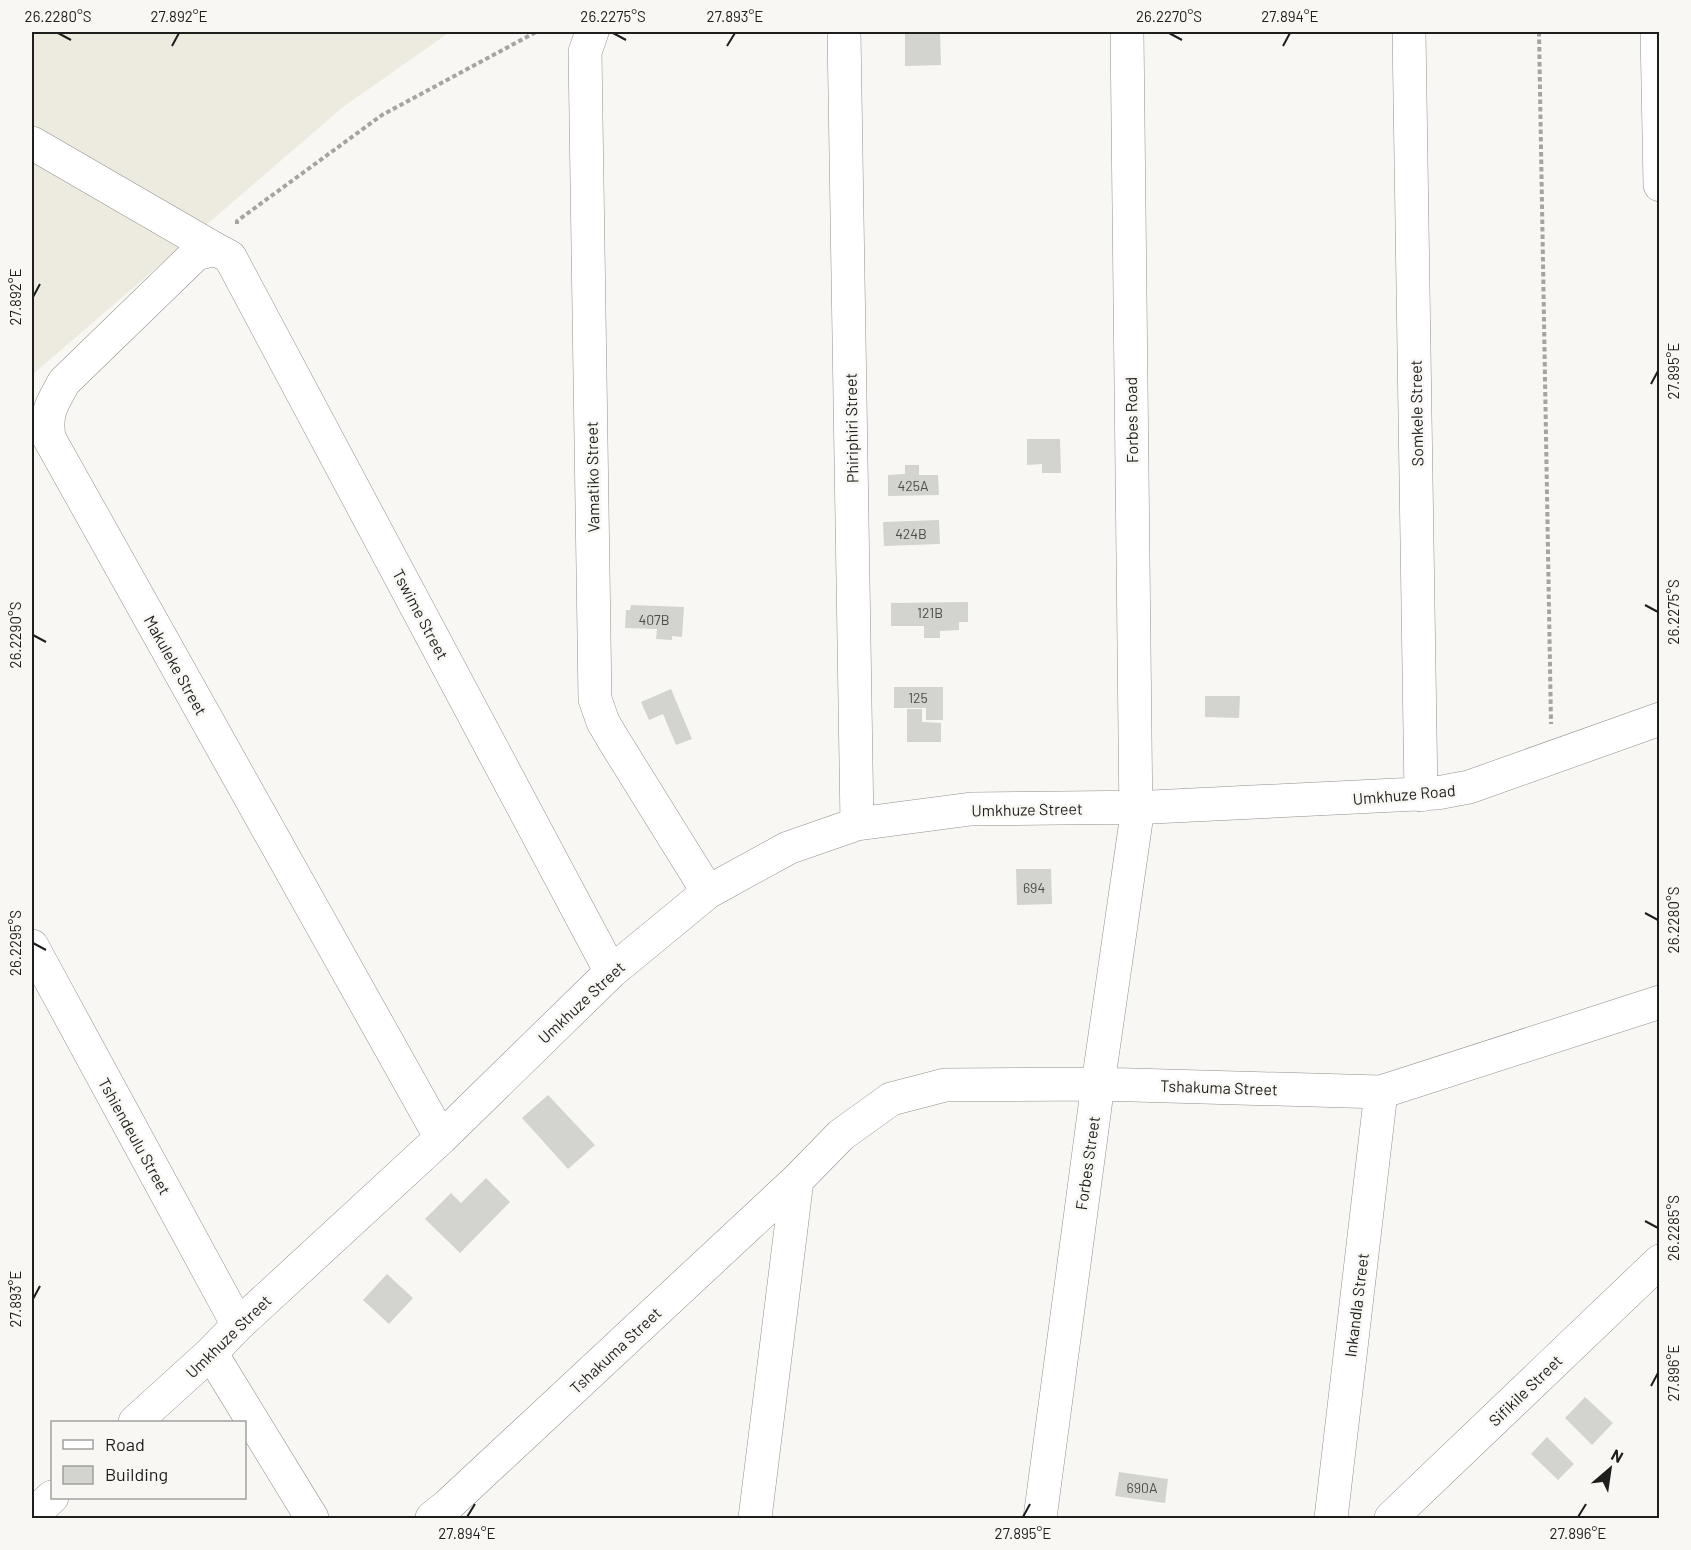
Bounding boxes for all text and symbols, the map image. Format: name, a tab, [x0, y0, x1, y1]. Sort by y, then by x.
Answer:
text: 26.2280°S	[25, 7, 91, 25]
text: 27.892°E	[150, 7, 208, 25]
text: 26.2275°S	[580, 7, 646, 25]
text: 27.893°E	[707, 7, 763, 25]
text: 26.2270°S	[1136, 7, 1202, 25]
text: 27.894°E	[1261, 7, 1319, 25]
text: 27.892°E	[6, 268, 24, 326]
text: 27.895°E	[1664, 343, 1682, 399]
street label: Somkele Street	[1406, 360, 1426, 466]
street label: Phiriphiri Street	[841, 373, 861, 483]
street label: Forbes Road	[1121, 377, 1141, 463]
street label: Vamatiko Street	[582, 421, 602, 533]
house number: 425A	[898, 477, 929, 494]
house number: 424B	[895, 525, 927, 542]
street label: Tswime Street	[389, 566, 453, 662]
text: 26.2275°S	[1664, 579, 1682, 645]
text: 26.2290°S	[6, 602, 24, 668]
house number: 121B	[917, 604, 943, 621]
house number: 407B	[638, 611, 670, 628]
street label: Makuleke Street	[141, 612, 211, 718]
house number: 125	[908, 689, 928, 706]
street label: Umkhuze Road	[1352, 780, 1456, 808]
street label: Umkhuze Street	[971, 799, 1083, 819]
house number: 694	[1023, 879, 1045, 896]
text: 26.2280°S	[1664, 887, 1682, 953]
text: 26.2295°S	[6, 910, 24, 976]
street label: Umkhuze Street	[534, 957, 628, 1047]
street label: Tshiendeulu Street	[95, 1074, 175, 1198]
street label: Tshakuma Street	[1160, 1075, 1278, 1099]
street label: Forbes Street	[1071, 1115, 1103, 1211]
text: 26.2285°S	[1664, 1195, 1682, 1261]
street label: Inkandla Street	[1340, 1252, 1372, 1358]
text: 27.893°E	[6, 1271, 24, 1327]
street label: Umkhuze Street	[181, 1290, 275, 1382]
street label: Tshakuma Street	[565, 1303, 665, 1397]
text: 27.896°E	[1664, 1345, 1682, 1401]
street label: Sifikile Street	[1484, 1350, 1566, 1430]
legend	[51, 1421, 246, 1499]
text: Road	[105, 1433, 145, 1455]
north arrow	[1580, 1439, 1640, 1499]
text: N	[1608, 1445, 1627, 1466]
text: Building	[105, 1463, 168, 1485]
house number: 690A	[1127, 1479, 1158, 1496]
text: 27.894°E	[438, 1524, 496, 1542]
text: 27.895°E	[995, 1524, 1051, 1542]
text: 27.896°E	[1550, 1524, 1606, 1542]

